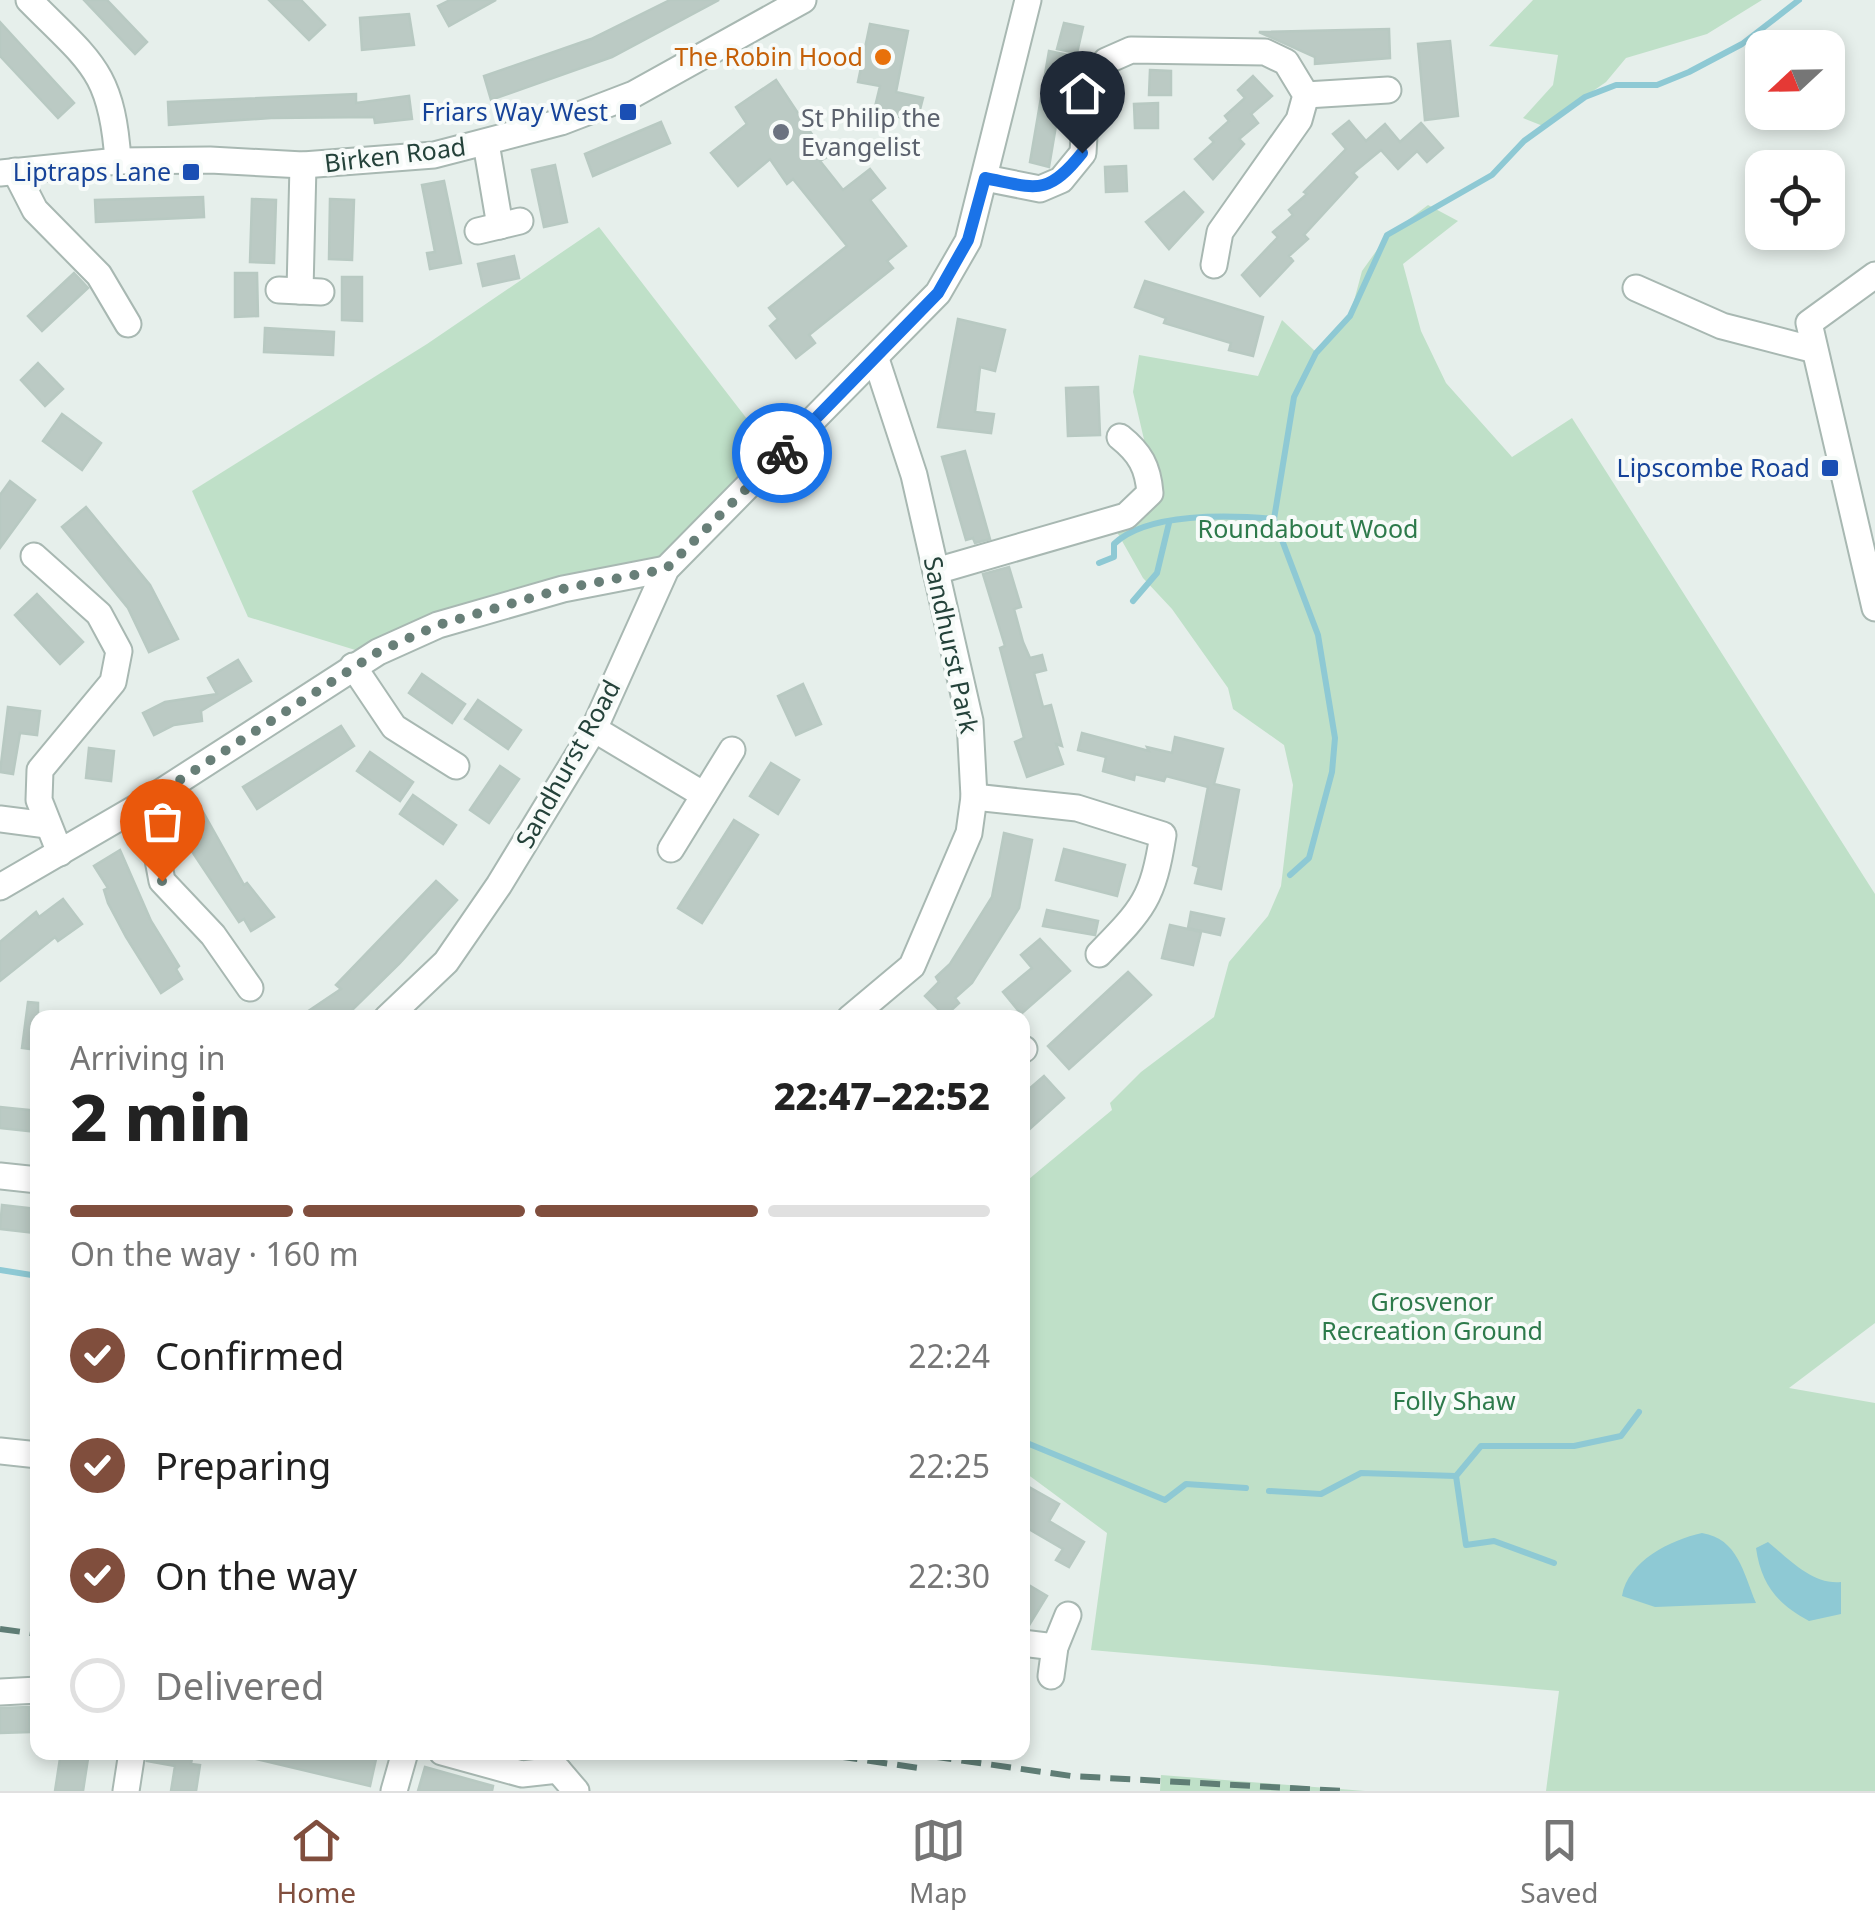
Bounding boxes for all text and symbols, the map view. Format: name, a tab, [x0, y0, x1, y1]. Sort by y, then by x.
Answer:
north arrow	[1745, 30, 1845, 130]
map controls	[1745, 30, 1845, 250]
place label: The Robin Hood	[674, 39, 863, 73]
marker: The Robin Hood	[872, 46, 894, 68]
pin	[1040, 51, 1125, 154]
icon: home	[1055, 66, 1110, 121]
place label: Friars Way West	[422, 94, 608, 128]
place label: St Philip the Evangelist	[801, 100, 941, 163]
marker: Friars Way West	[617, 101, 639, 123]
marker: St Philip the Evangelist	[770, 121, 792, 143]
street label: Birken Road	[322, 128, 468, 180]
button: locate	[1745, 150, 1845, 250]
place label: Liptraps Lane	[13, 154, 171, 188]
marker: Liptraps Lane	[180, 161, 202, 183]
courier	[732, 403, 832, 503]
icon: bike	[755, 426, 810, 481]
place label: Lipscombe Road	[1617, 450, 1810, 484]
marker: Lipscombe Road	[1819, 457, 1841, 479]
park label: Roundabout Wood	[1198, 511, 1418, 545]
street label: Sandhurst Park	[917, 553, 987, 737]
street label: Sandhurst Road	[507, 673, 627, 854]
pin	[120, 779, 205, 882]
icon: bag	[135, 794, 190, 849]
text: Arriving in	[70, 1036, 225, 1079]
text: 22:47–22:52	[774, 1069, 990, 1121]
text: 2 min	[70, 1072, 252, 1160]
text: On the way · 160 m	[70, 1232, 359, 1275]
park label: Grosvenor Recreation Ground	[1321, 1284, 1543, 1347]
icon: check	[70, 1328, 125, 1383]
text: Confirmed	[155, 1329, 344, 1381]
text: 22:24	[908, 1334, 990, 1377]
park label: Folly Shaw	[1392, 1383, 1516, 1417]
icon: check	[70, 1438, 125, 1493]
text: Preparing	[155, 1439, 331, 1491]
text: 22:25	[908, 1444, 990, 1487]
icon: check	[70, 1548, 125, 1603]
text: On the way	[155, 1549, 357, 1601]
text: 22:30	[908, 1554, 990, 1597]
text: Delivered	[155, 1659, 324, 1711]
tab: Home	[276, 1813, 356, 1911]
tab: Map	[909, 1813, 967, 1911]
tab: Saved	[1520, 1813, 1599, 1911]

